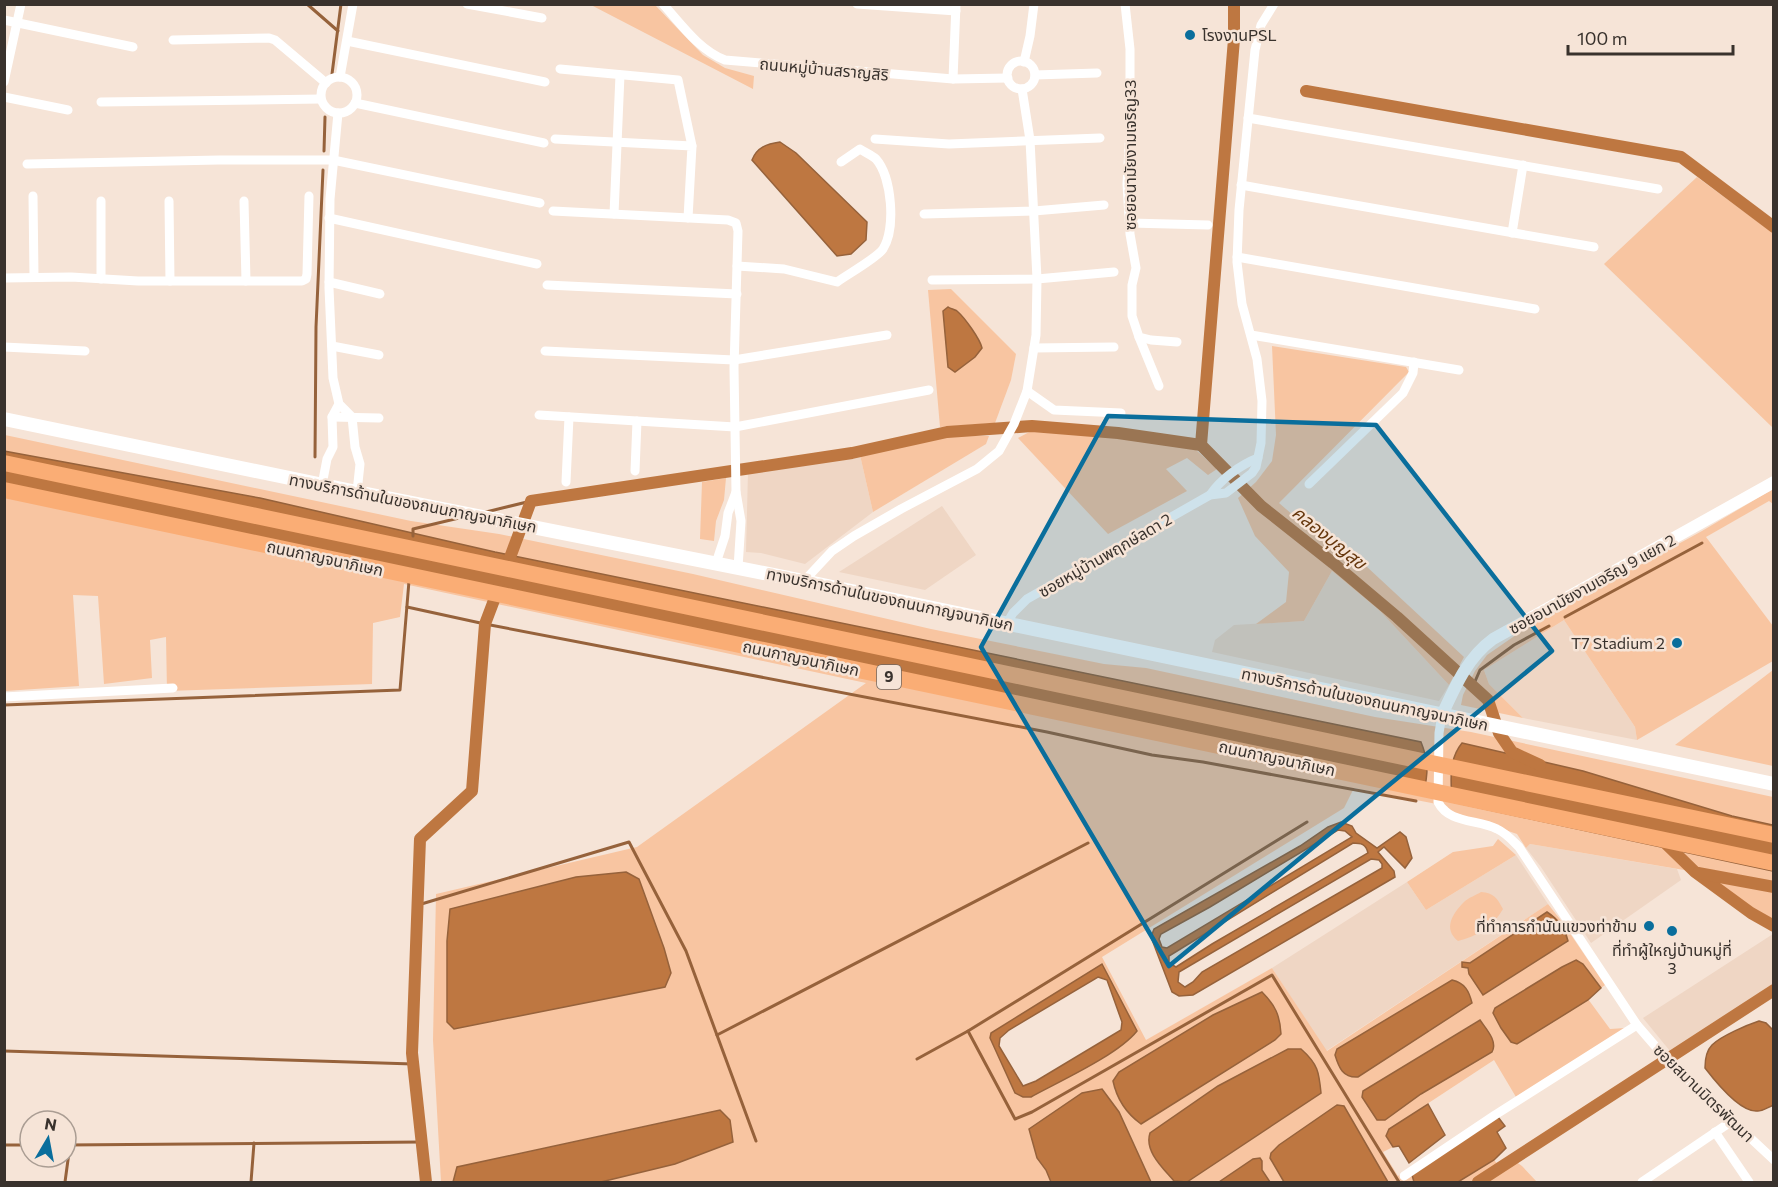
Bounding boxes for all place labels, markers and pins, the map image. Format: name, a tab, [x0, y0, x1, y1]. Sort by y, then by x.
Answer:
place label: โรงงานPSL	[1202, 25, 1277, 44]
marker: โรงงานPSL	[1183, 28, 1197, 42]
place label: T7 Stadium 2	[1571, 633, 1665, 652]
marker: T7 Stadium 2	[1670, 636, 1684, 650]
place label: ที่ทำการกำนันแขวงท่าข้าม	[1476, 915, 1637, 935]
marker: ที่ทำการกำนันแขวงท่าข้าม	[1642, 919, 1656, 933]
marker: ที่ทำผู้ใหญ่บ้านหมู่ที่ 3	[1665, 924, 1679, 938]
place label: ที่ทำผู้ใหญ่บ้านหมู่ที่ 3	[1612, 939, 1732, 977]

